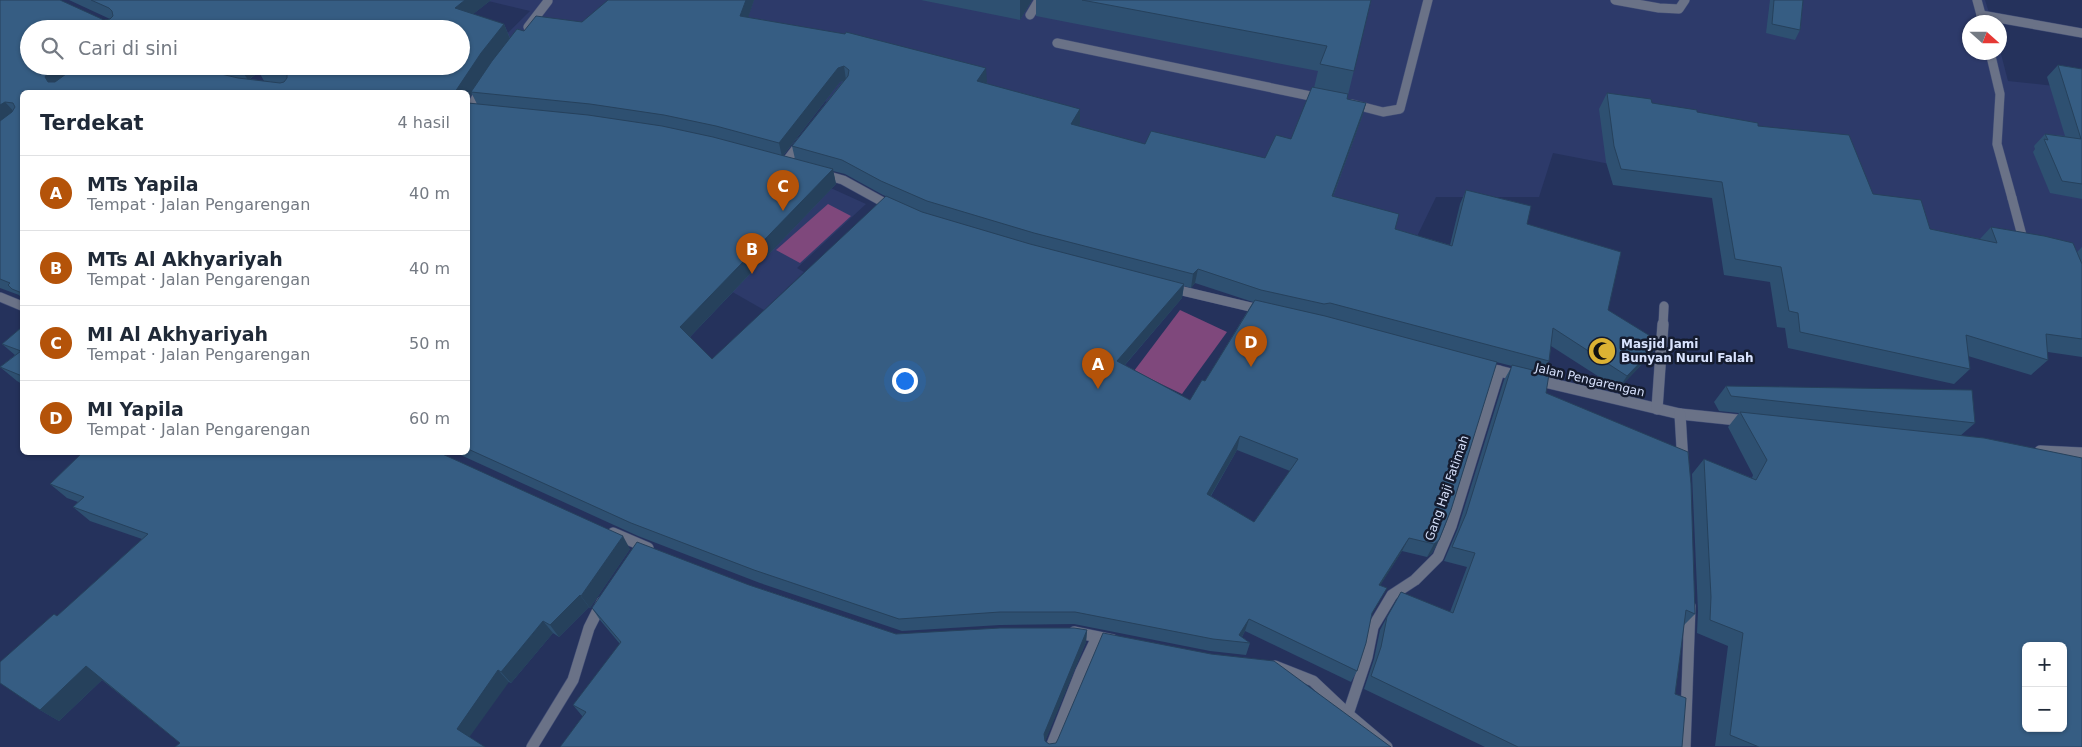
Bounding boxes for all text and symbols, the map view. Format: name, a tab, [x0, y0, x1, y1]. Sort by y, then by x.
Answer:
north arrow	[1962, 15, 2007, 60]
search box	[20, 20, 470, 75]
icon: search	[38, 34, 66, 62]
text: Cari di sini	[78, 37, 178, 59]
text: Terdekat	[40, 111, 144, 135]
text: 4 hasil	[398, 113, 450, 132]
pin: C	[767, 170, 799, 211]
text: MTs Yapila	[87, 173, 199, 195]
text: A	[50, 184, 62, 203]
text: 40 m	[409, 184, 450, 203]
text: Tempat · Jalan Pengarengan	[87, 195, 310, 214]
pin: B	[736, 233, 768, 274]
text: MTs Al Akhyariyah	[87, 248, 283, 270]
text: B	[50, 259, 62, 278]
text: 40 m	[409, 259, 450, 278]
text: Tempat · Jalan Pengarengan	[87, 270, 310, 289]
text: MI Al Akhyariyah	[87, 323, 268, 345]
pin: D	[1235, 326, 1267, 367]
text: C	[50, 334, 62, 353]
text: 50 m	[409, 334, 450, 353]
mosque icon: Masjid Jami Bunyan Nurul Falah	[1587, 336, 1617, 366]
place label: Masjid Jami Bunyan Nurul Falah	[1621, 337, 1754, 365]
text: Tempat · Jalan Pengarengan	[87, 345, 310, 364]
pin: A	[1082, 348, 1114, 389]
street label: Jalan Pengarengan	[1533, 360, 1646, 399]
your location	[892, 368, 918, 394]
text: MI Yapila	[87, 398, 184, 420]
text: D	[49, 409, 63, 428]
text: 60 m	[409, 409, 450, 428]
text: Tempat · Jalan Pengarengan	[87, 420, 310, 439]
street label: Gang Haji Fatimah	[1422, 434, 1472, 542]
map controls	[2022, 642, 2067, 732]
button: +	[2022, 642, 2067, 687]
button: −	[2022, 687, 2067, 732]

